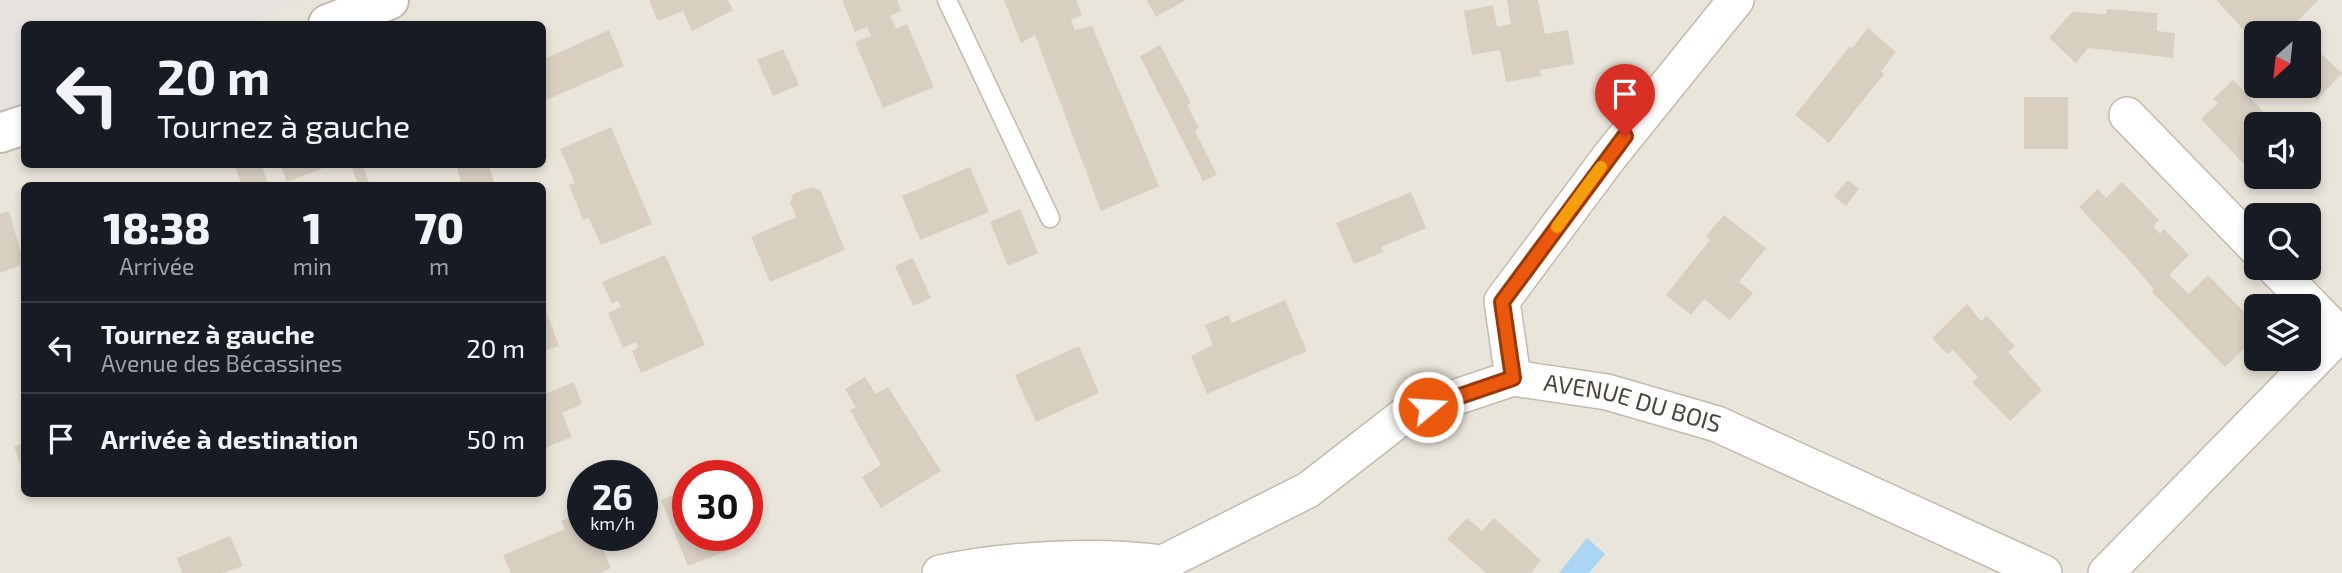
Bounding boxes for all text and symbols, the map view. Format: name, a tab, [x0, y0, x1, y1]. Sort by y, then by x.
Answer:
north arrow	[2244, 21, 2320, 98]
map controls	[2244, 21, 2321, 371]
text: 20 m	[157, 46, 270, 105]
icon: left	[42, 49, 133, 140]
pin	[1595, 64, 1655, 136]
icon: arrive	[1606, 75, 1644, 113]
text: Tournez à gauche	[157, 106, 410, 144]
button: sound	[2244, 112, 2321, 189]
text: 18:38	[103, 202, 211, 252]
text: 1	[303, 202, 322, 252]
text: 70	[414, 202, 464, 252]
button: search	[2244, 203, 2321, 280]
text: Arrivée	[119, 252, 194, 280]
text: min	[293, 252, 332, 280]
text: m	[429, 252, 449, 280]
button: layers	[2244, 294, 2321, 371]
text: Tournez à gauche	[101, 318, 315, 349]
icon: left	[42, 329, 80, 367]
text: 20 m	[466, 332, 525, 363]
text: Avenue des Bécassines	[101, 349, 343, 377]
street label: AVENUE DU BOIS	[1542, 367, 1725, 438]
position arrow	[1391, 370, 1465, 444]
icon: arrive	[42, 420, 80, 458]
text: Arrivée à destination	[101, 423, 358, 454]
text: 50 m	[467, 423, 525, 454]
speed limit sign: 30	[672, 460, 763, 551]
text: 26	[592, 475, 633, 517]
text: km/h	[590, 512, 635, 534]

